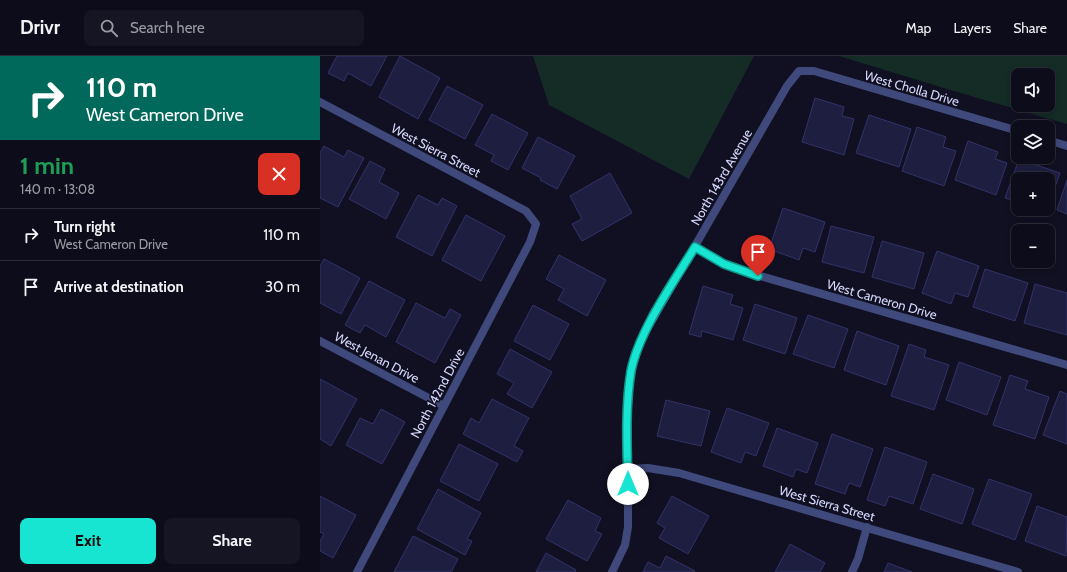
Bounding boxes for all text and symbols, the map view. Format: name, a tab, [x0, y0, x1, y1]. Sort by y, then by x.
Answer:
search box	[84, 10, 364, 46]
text: Drivr	[20, 16, 60, 39]
icon: search	[98, 17, 120, 39]
text: Search here	[130, 19, 205, 37]
text: Map	[906, 19, 931, 37]
text: Layers	[953, 19, 991, 37]
text: Share	[1013, 19, 1047, 37]
street label: West Cholla Drive	[863, 67, 962, 109]
map controls	[1011, 68, 1055, 268]
button: sound	[1011, 68, 1055, 112]
text: 110 m	[86, 70, 157, 104]
icon: right	[20, 72, 72, 124]
text: West Cameron Drive	[86, 104, 244, 126]
street label: West Sierra Street	[389, 120, 484, 181]
button: layers	[1011, 120, 1055, 164]
street label: North 143rd Avenue	[687, 126, 755, 228]
text: 1 min	[20, 151, 74, 180]
button: close	[258, 153, 300, 195]
button: +	[1011, 172, 1055, 216]
text: 140 m · 13:08	[20, 181, 95, 197]
text: Turn right	[54, 218, 115, 236]
icon: right	[20, 224, 42, 246]
button: −	[1011, 224, 1055, 268]
text: 110 m	[263, 226, 300, 244]
pin	[741, 235, 775, 276]
text: West Cameron Drive	[54, 236, 168, 252]
icon: arrive	[747, 241, 769, 263]
icon: arrive	[20, 276, 42, 298]
street label: West Cameron Drive	[825, 276, 939, 322]
text: Arrive at destination	[54, 278, 184, 296]
text: 30 m	[265, 278, 300, 296]
street label: West Jenan Drive	[332, 328, 422, 386]
street label: North 142nd Drive	[407, 345, 468, 441]
position arrow	[607, 463, 649, 505]
street label: West Sierra Street	[777, 482, 877, 524]
button: Exit	[20, 518, 156, 564]
button: Share	[164, 518, 300, 564]

